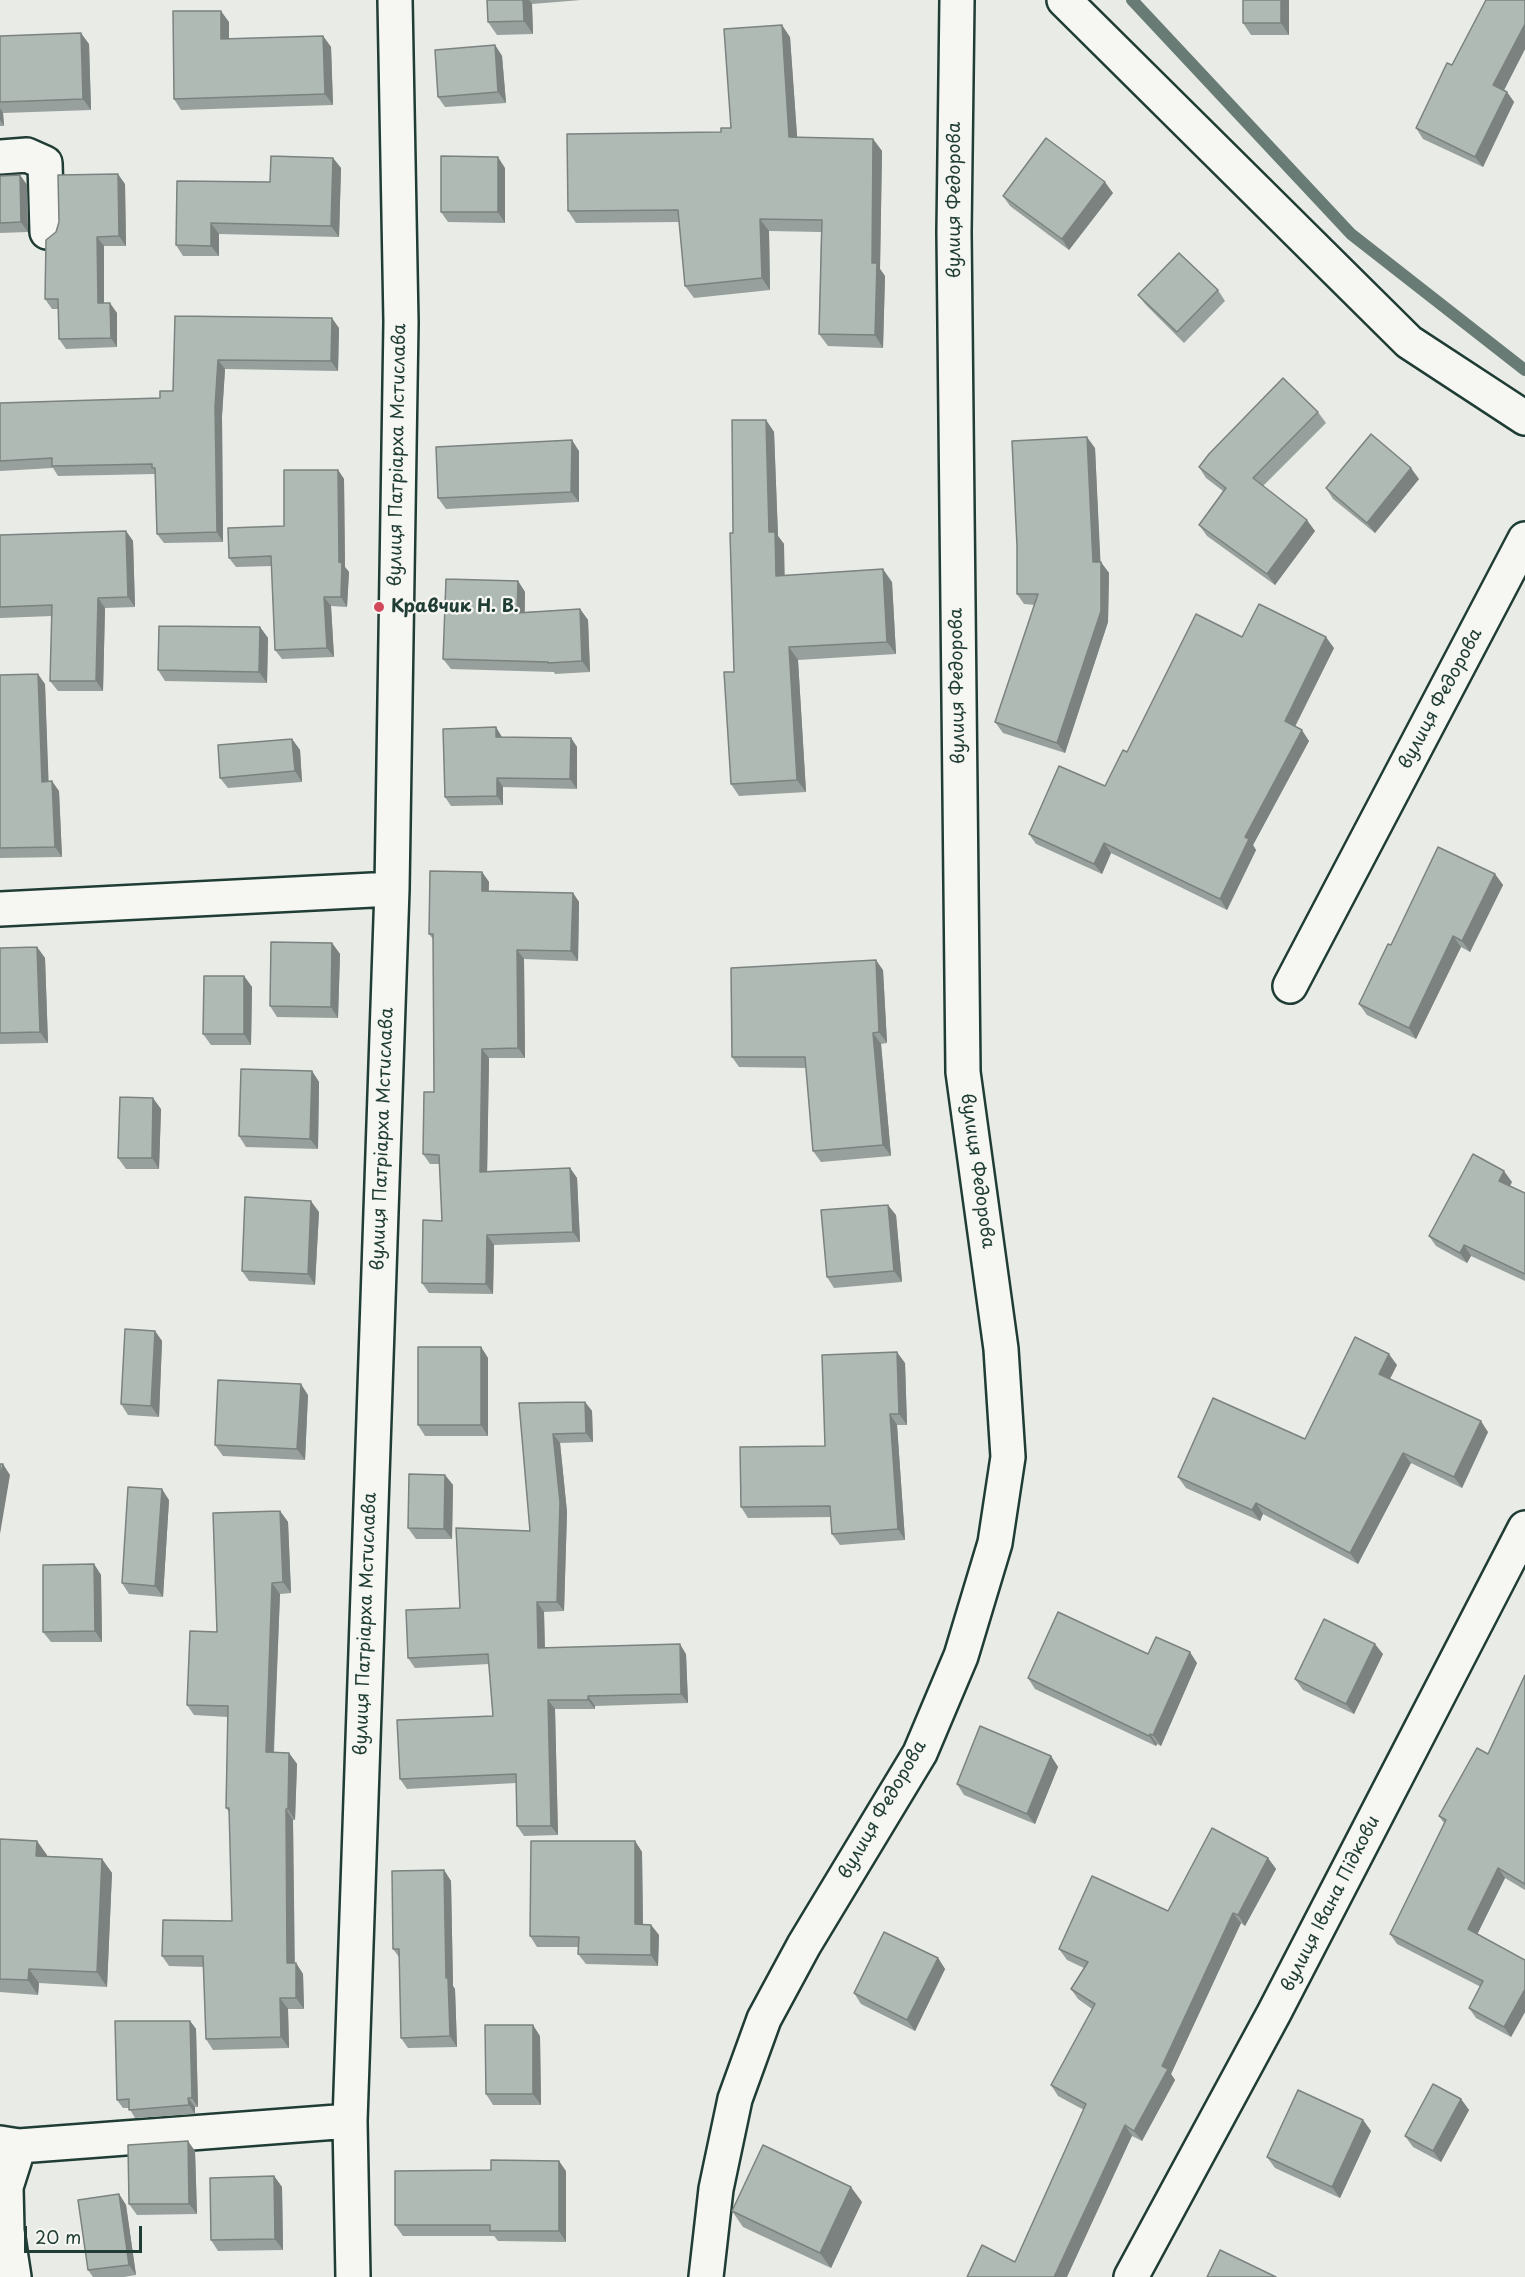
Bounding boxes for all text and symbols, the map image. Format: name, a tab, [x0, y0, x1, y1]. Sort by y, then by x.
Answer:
street label: вулиця Федорова	[944, 122, 966, 278]
street label: вулиця Патріарха Мстислава	[385, 323, 411, 587]
place label: Кравчик Н. В.	[391, 596, 519, 618]
marker: Кравчик Н. В.	[372, 600, 386, 614]
street label: вулиця Федорова	[946, 608, 970, 764]
street label: вулиця Федорова	[1395, 625, 1487, 773]
street label: вулиця Патріарха Мстислава	[368, 1007, 398, 1271]
street label: вулиця Федорова	[955, 1092, 999, 1250]
street label: вулиця Патріарха Мстислава	[351, 1492, 381, 1756]
street label: вулиця Федорова	[835, 1737, 931, 1883]
street label: вулиця Івана Підкови	[1277, 1812, 1385, 1996]
scale bar	[27, 2214, 146, 2252]
text: 20 m	[35, 2223, 81, 2250]

